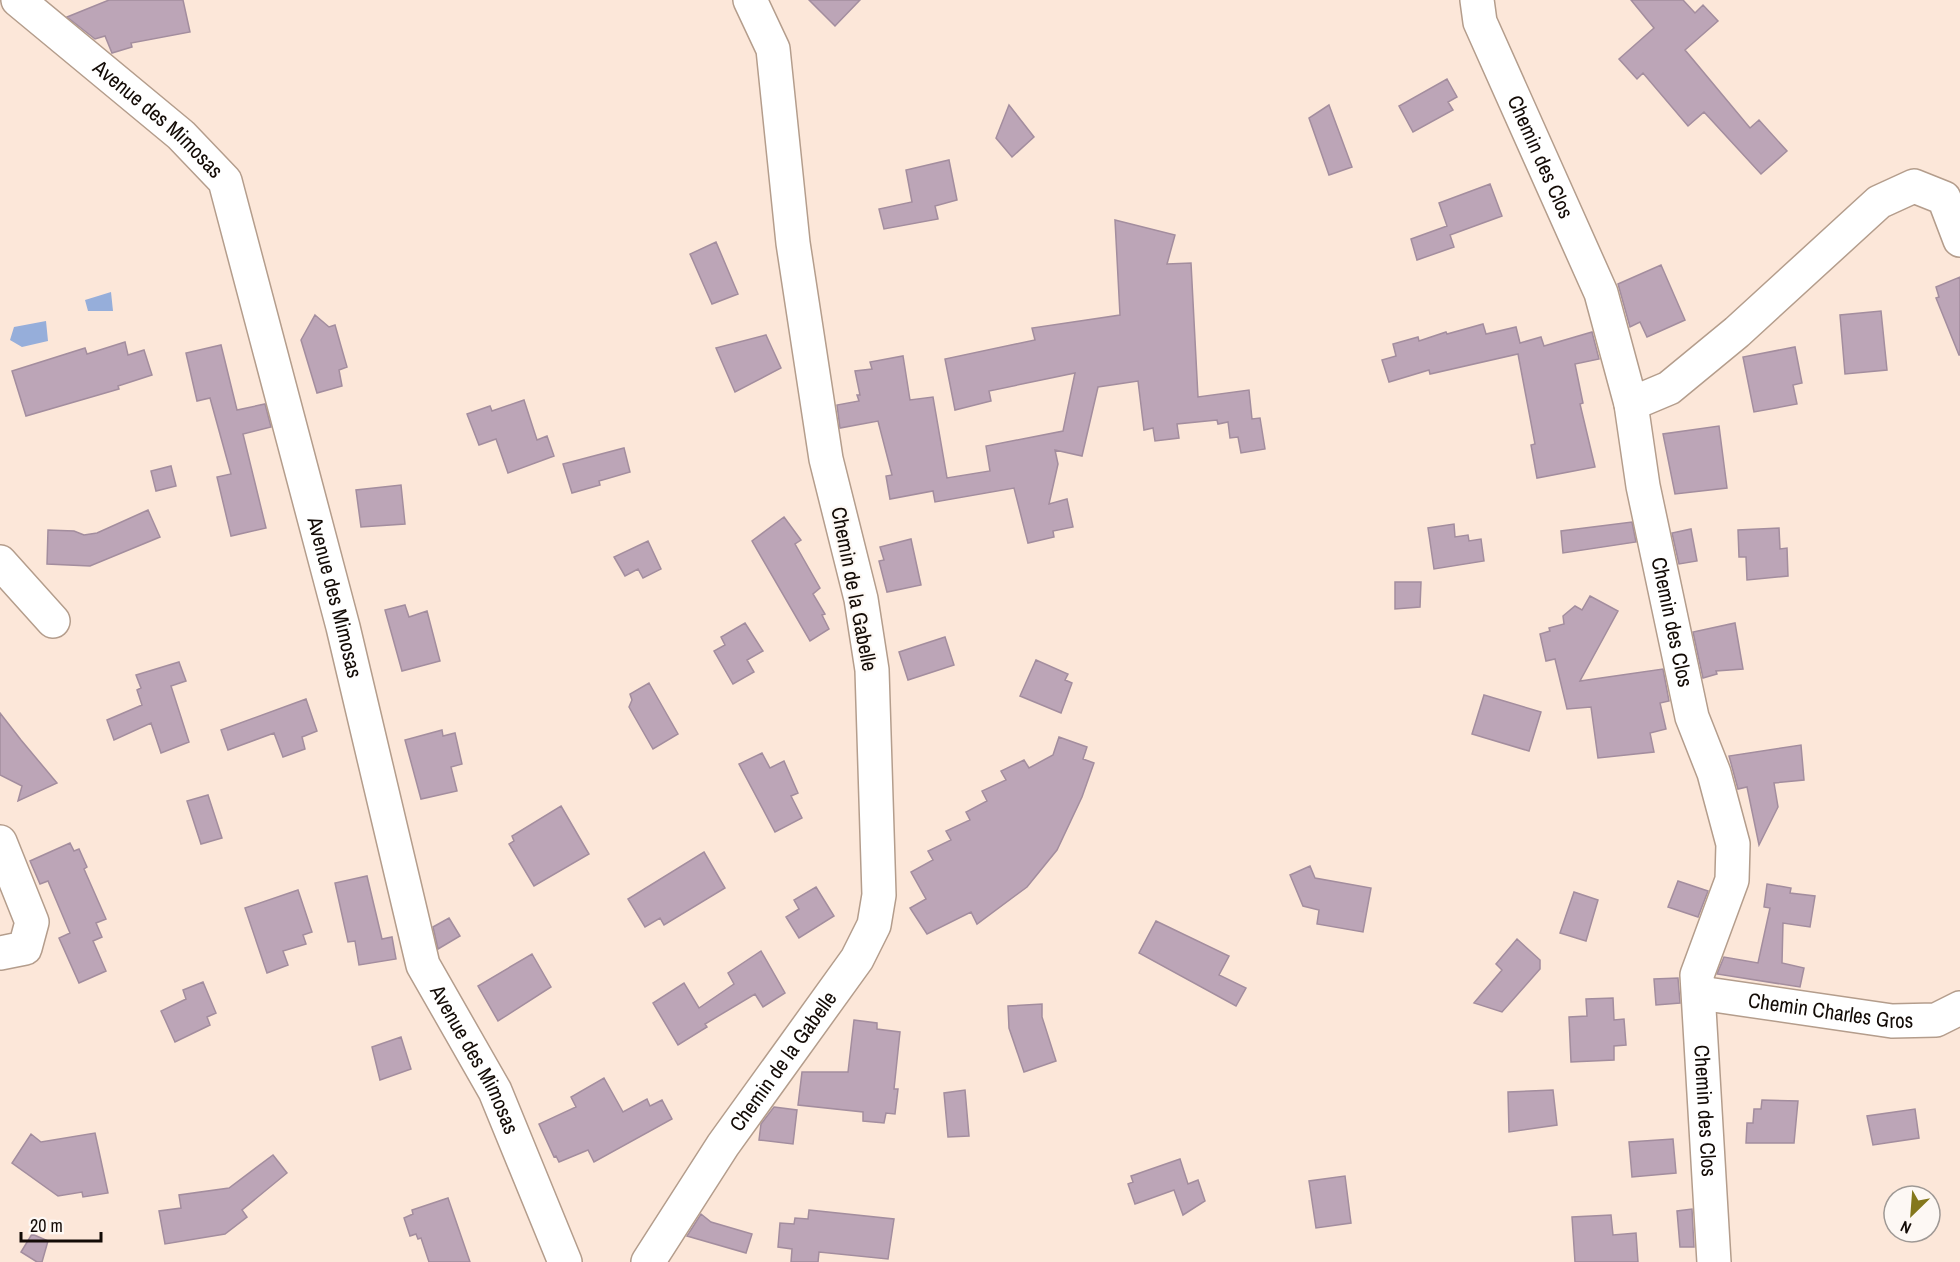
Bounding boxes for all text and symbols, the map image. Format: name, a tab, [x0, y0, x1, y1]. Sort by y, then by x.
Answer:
street label: Avenue des Mimosas	[86, 52, 230, 184]
street label: Chemin des Clos	[1501, 91, 1581, 223]
street label: Chemin de la Gabelle	[824, 504, 885, 673]
street label: Avenue des Mimosas	[300, 513, 370, 681]
street label: Chemin des Clos	[1644, 554, 1700, 690]
street label: Avenue des Mimosas	[423, 979, 526, 1139]
street label: Chemin de la Gabelle	[722, 985, 843, 1137]
street label: Chemin Charles Gros	[1746, 985, 1914, 1035]
street label: Chemin des Clos	[1687, 1044, 1724, 1178]
north arrow	[1882, 1184, 1942, 1244]
scale bar	[21, 1205, 100, 1243]
text: 20 m	[30, 1213, 63, 1238]
text: N	[1897, 1216, 1915, 1240]

